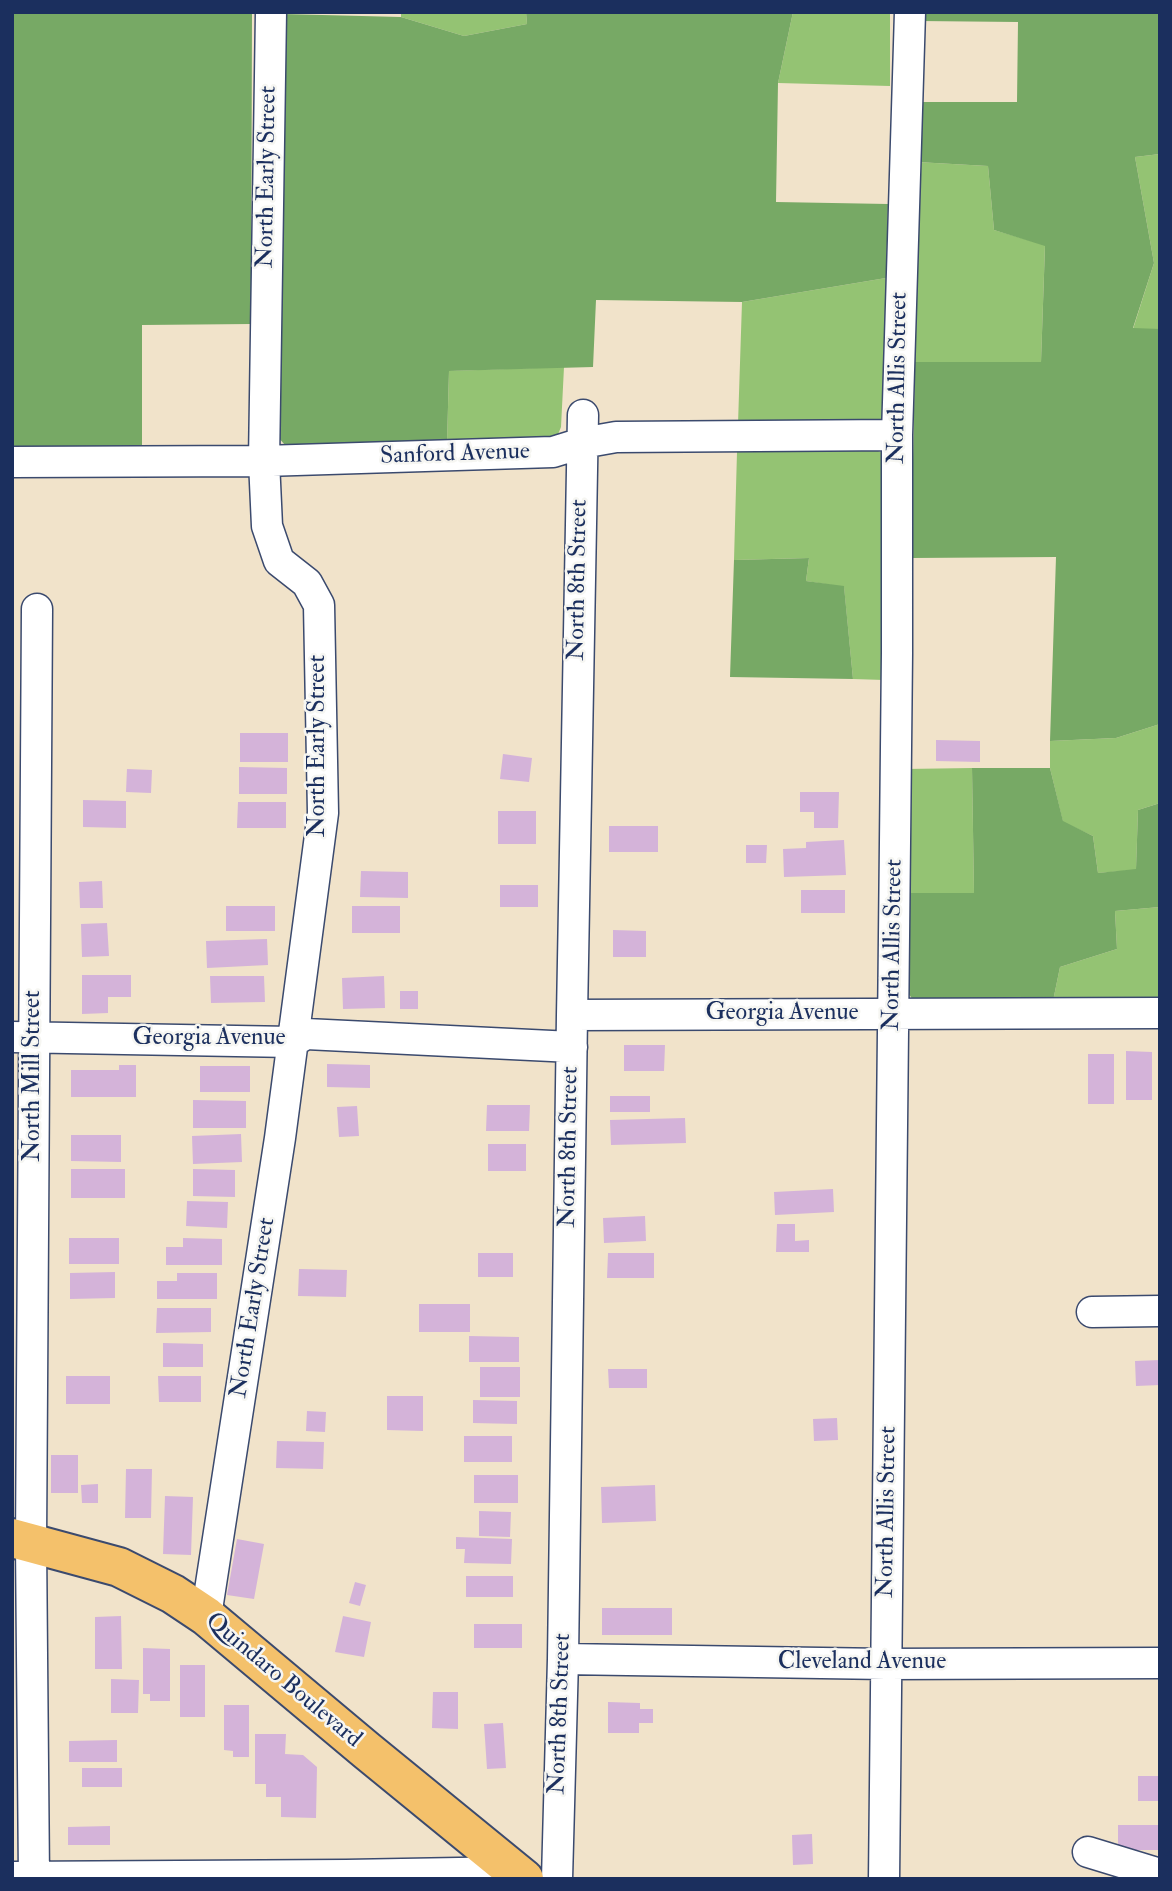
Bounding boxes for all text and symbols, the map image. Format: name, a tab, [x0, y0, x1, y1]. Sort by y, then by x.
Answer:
street label: North Early Street	[252, 86, 284, 268]
street label: North Allis Street	[883, 292, 915, 464]
street label: Sanford Avenue	[380, 438, 530, 472]
street label: North 8th Street	[563, 499, 595, 661]
street label: North Early Street	[305, 655, 333, 837]
street label: North Allis Street	[878, 859, 910, 1031]
street label: North Mill Street	[20, 990, 48, 1162]
street label: Georgia Avenue	[705, 1000, 859, 1028]
street label: Georgia Avenue	[132, 1025, 286, 1053]
street label: North 8th Street	[554, 1066, 586, 1228]
street label: North Early Street	[226, 1216, 282, 1400]
street label: North Allis Street	[872, 1426, 904, 1598]
street label: Quindaro Boulevard	[199, 1607, 367, 1755]
street label: North 8th Street	[544, 1633, 578, 1795]
street label: Cleveland Avenue	[778, 1649, 946, 1677]

